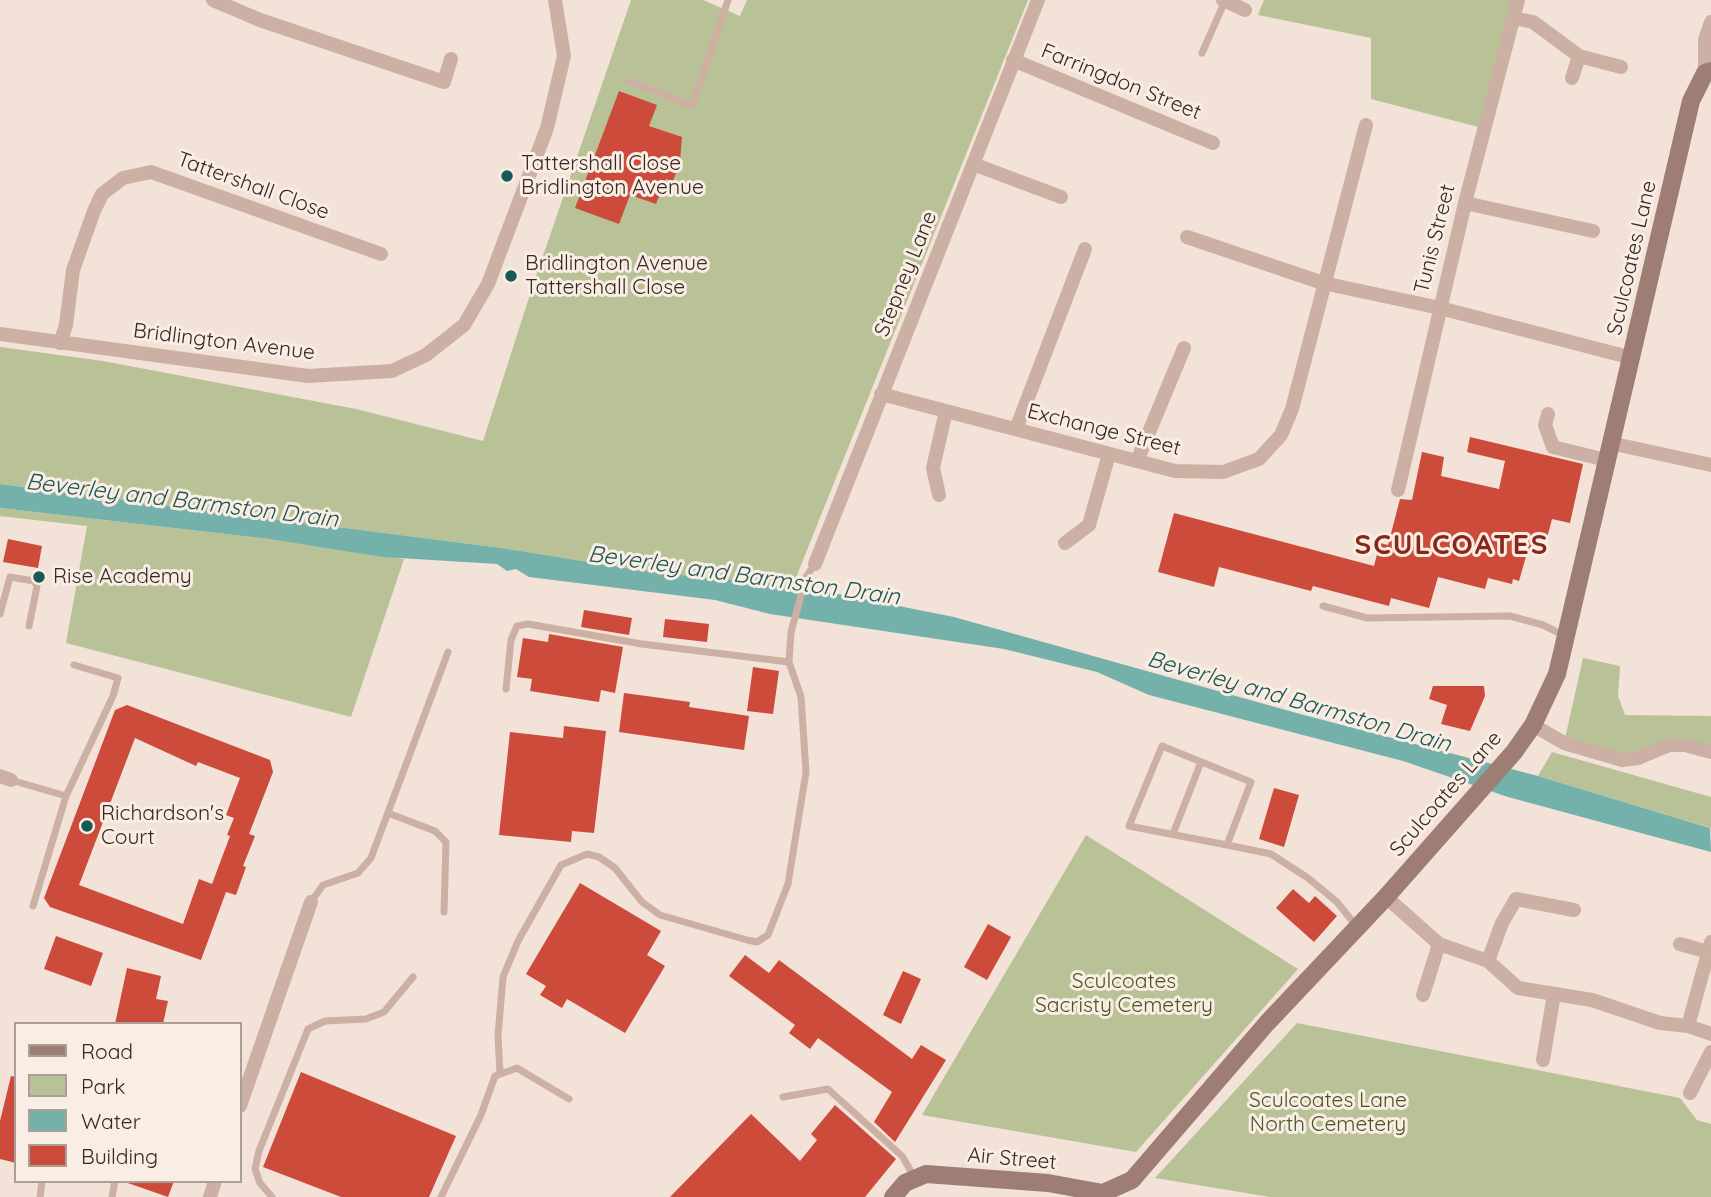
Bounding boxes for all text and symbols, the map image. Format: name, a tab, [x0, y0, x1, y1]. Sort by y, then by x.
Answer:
street label: Farringdon Street	[1037, 38, 1205, 126]
street label: Tattershall Close	[174, 147, 332, 225]
place label: Tattershall Close Bridlington Avenue	[521, 151, 704, 201]
marker: Tattershall Close Bridlington Avenue	[499, 168, 515, 184]
street label: Sculcoates Lane	[1602, 178, 1662, 338]
street label: Tunis Street	[1409, 182, 1461, 296]
street label: Stepney Lane	[869, 208, 943, 340]
place label: Bridlington Avenue Tattershall Close	[525, 251, 708, 301]
marker: Bridlington Avenue Tattershall Close	[503, 268, 519, 284]
street label: Bridlington Avenue	[132, 318, 316, 366]
street label: Exchange Street	[1025, 399, 1183, 461]
water label: Beverley and Barmston Drain	[24, 468, 340, 534]
district label: SCULCOATES	[1356, 529, 1548, 563]
water label: Beverley and Barmston Drain	[586, 540, 902, 612]
place label: Rise Academy	[53, 564, 192, 590]
marker: Rise Academy	[31, 569, 47, 585]
water label: Beverley and Barmston Drain	[1144, 645, 1454, 759]
street label: Sculcoates Lane	[1385, 726, 1507, 862]
place label: Richardson's Court	[101, 801, 224, 851]
marker: Richardson's Court	[79, 818, 95, 834]
park label: Sculcoates Sacristy Cemetery	[1035, 969, 1213, 1019]
legend	[14, 1022, 242, 1183]
text: Road	[81, 1038, 133, 1064]
text: Park	[81, 1073, 125, 1099]
park label: Sculcoates Lane North Cemetery	[1249, 1088, 1407, 1138]
text: Water	[81, 1108, 141, 1134]
text: Building	[81, 1143, 158, 1169]
street label: Air Street	[966, 1143, 1058, 1175]

